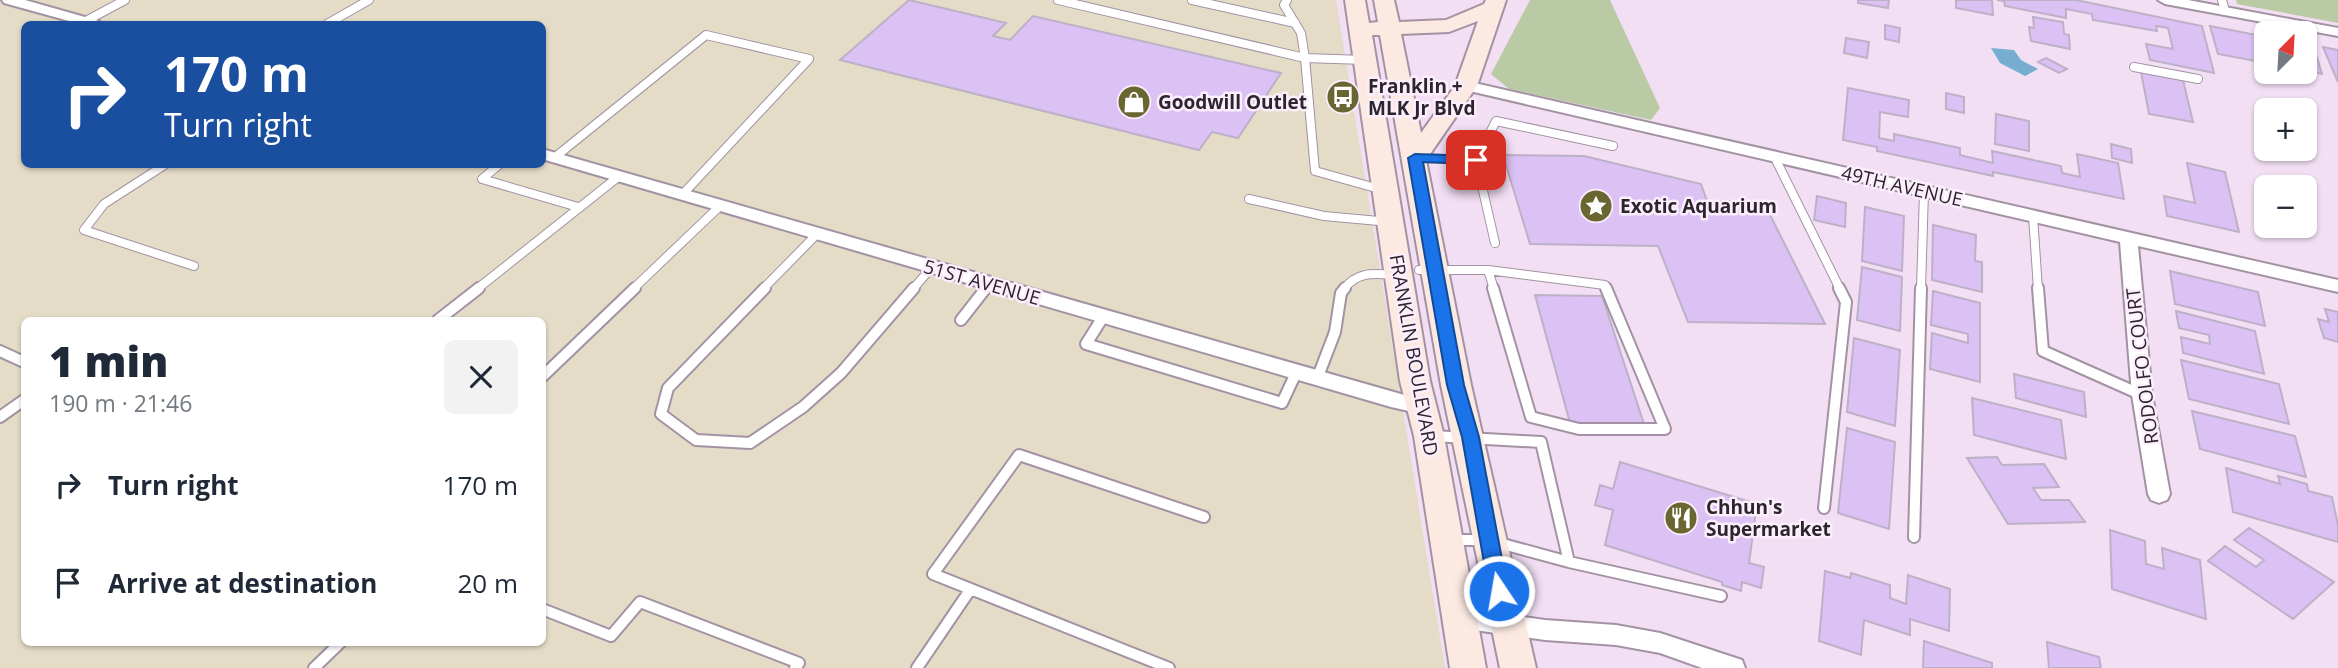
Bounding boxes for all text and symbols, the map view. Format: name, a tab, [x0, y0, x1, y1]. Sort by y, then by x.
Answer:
north arrow	[2254, 21, 2317, 84]
map controls	[2254, 21, 2317, 238]
text: 170 m	[164, 40, 309, 106]
icon: right	[49, 49, 140, 140]
place label: Franklin + MLK Jr Blvd	[1368, 73, 1475, 121]
bus stop icon: Franklin + MLK Jr Blvd	[1324, 78, 1362, 116]
shop icon: Goodwill Outlet	[1115, 83, 1153, 121]
place label: Goodwill Outlet	[1158, 89, 1307, 115]
button: +	[2254, 98, 2317, 161]
text: Turn right	[164, 103, 312, 146]
pin	[1446, 130, 1506, 190]
icon: arrive	[1457, 141, 1495, 179]
street label: 49TH AVENUE	[1839, 159, 1965, 213]
button: −	[2254, 175, 2317, 238]
place icon: Exotic Aquarium	[1577, 187, 1615, 225]
place label: Exotic Aquarium	[1620, 193, 1777, 219]
street label: FRANKLIN BOULEVARD	[1383, 252, 1445, 458]
street label: 51ST AVENUE	[921, 253, 1043, 311]
street label: RODOLFO COURT	[2119, 286, 2164, 446]
text: 1 min	[49, 332, 168, 389]
button: close	[444, 340, 518, 414]
text: 190 m · 21:46	[49, 387, 192, 419]
icon: right	[49, 466, 87, 504]
text: Turn right	[108, 467, 239, 503]
text: 170 m	[443, 467, 518, 503]
place label: Chhun's Supermarket	[1706, 494, 1831, 542]
restaurant icon: Chhun's Supermarket	[1662, 499, 1700, 537]
position arrow	[1462, 554, 1536, 628]
icon: arrive	[49, 564, 87, 602]
text: Arrive at destination	[108, 565, 377, 601]
text: 20 m	[457, 565, 518, 601]

